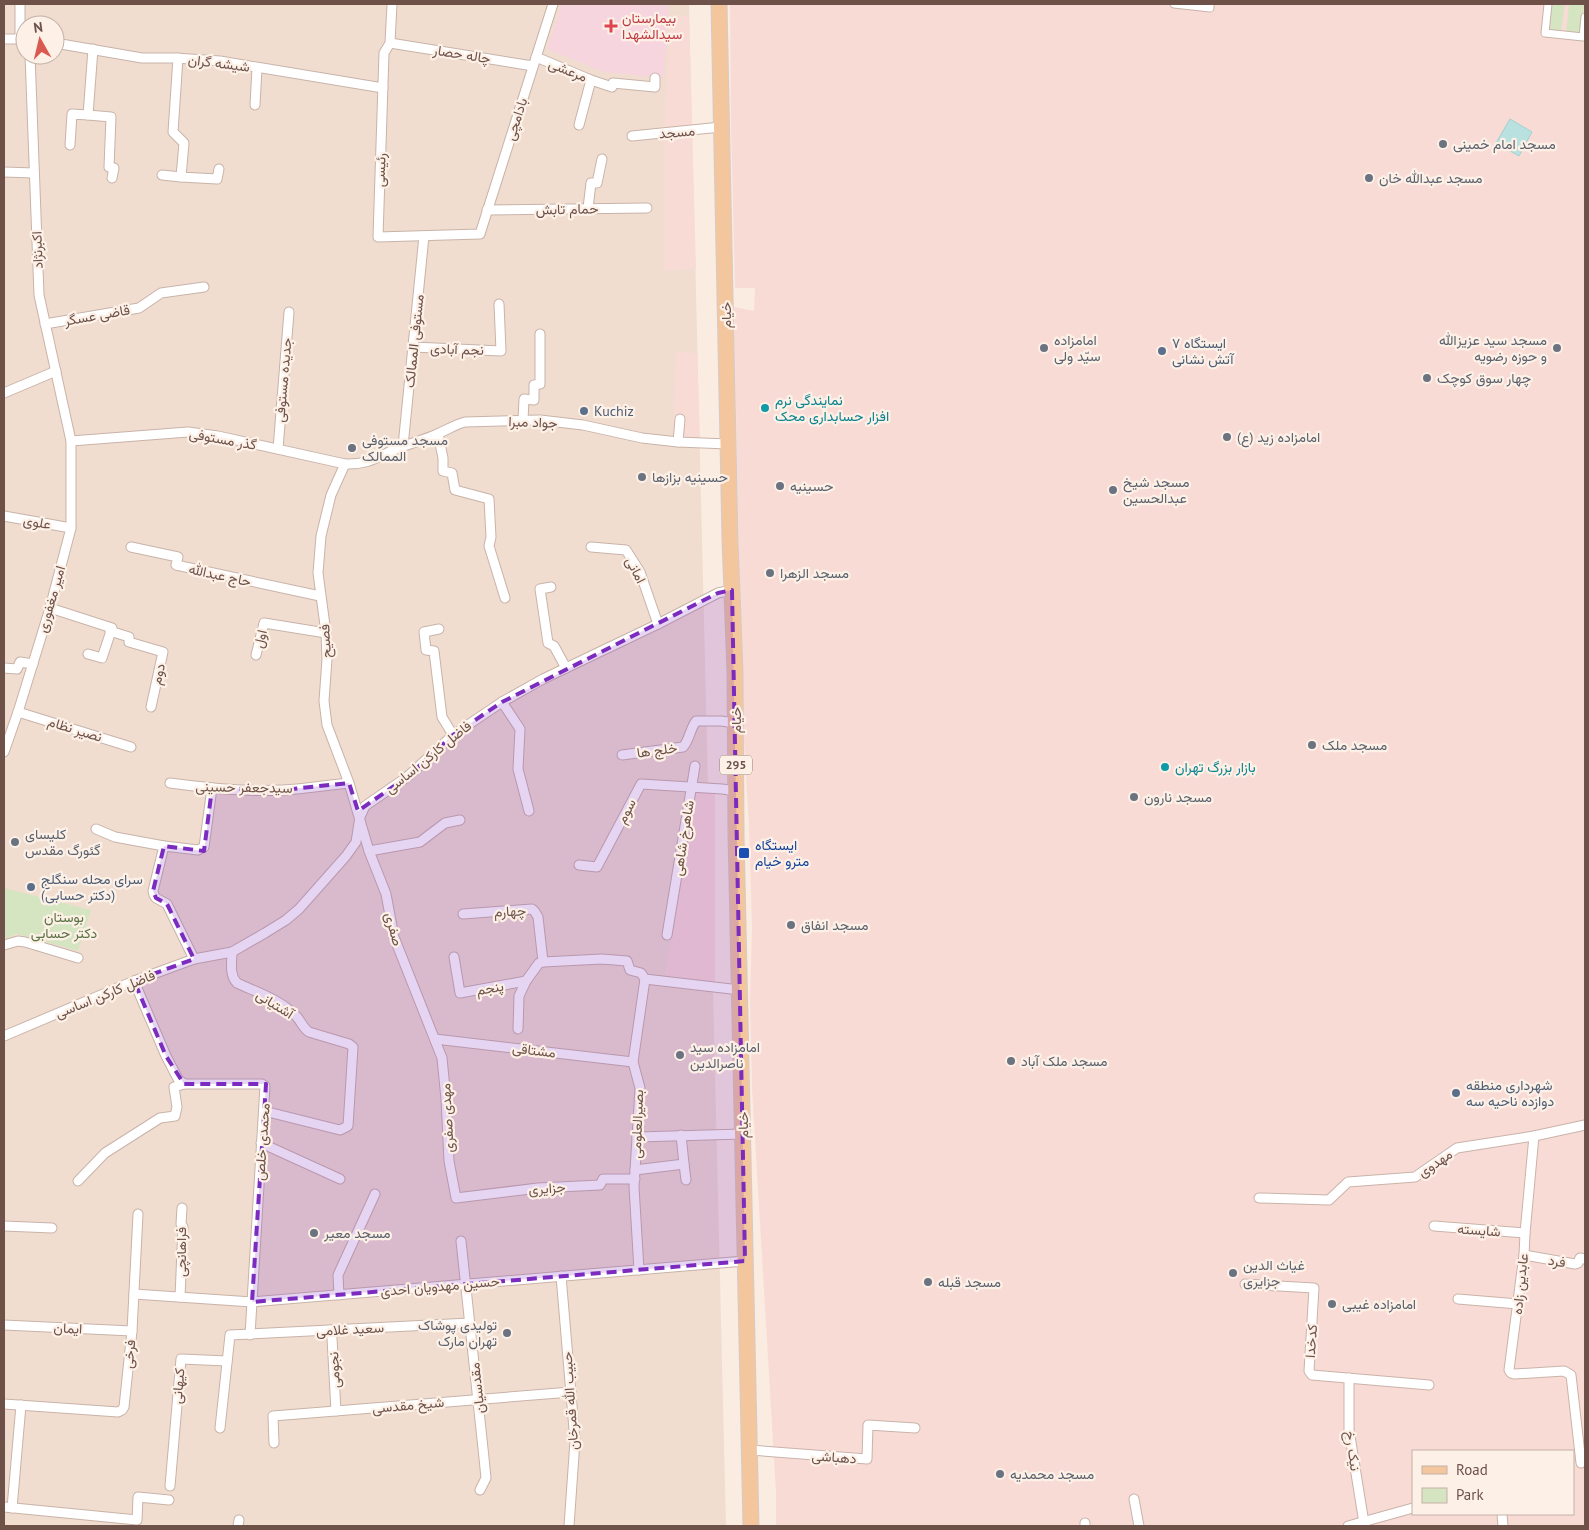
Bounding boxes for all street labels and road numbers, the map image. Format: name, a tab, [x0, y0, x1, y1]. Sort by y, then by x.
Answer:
street label: چاله حصار	[431, 40, 492, 68]
street label: شیشه گران	[187, 50, 251, 76]
street label: مرعشی	[546, 54, 590, 86]
street label: بادامچی	[501, 95, 532, 143]
street label: مسجد	[658, 121, 696, 143]
street label: رئیسی	[370, 152, 390, 187]
street label: حمام تابش	[535, 199, 599, 219]
street label: اکبرنژاد	[27, 231, 47, 269]
street label: مستوفی الممالک	[400, 293, 428, 389]
street label: قاضی عسگر	[62, 300, 131, 330]
street label: خیام	[717, 302, 735, 328]
street label: جدیده مستوفی	[270, 337, 296, 423]
street label: نجم آبادی	[430, 339, 484, 359]
street label: جواد مبرا	[508, 412, 558, 432]
street label: گذر مستوفی	[188, 424, 258, 454]
street label: علوی	[22, 511, 52, 533]
street label: امانی	[622, 554, 650, 586]
street label: حاج عبدالله	[187, 560, 253, 592]
street label: امیر مغفوری	[33, 563, 69, 635]
street label: فصیح	[315, 623, 337, 658]
street label: اول	[249, 628, 272, 650]
street label: دوم	[147, 661, 169, 686]
street label: خیام	[727, 707, 745, 733]
street label: نصیر نظام	[46, 712, 104, 746]
street label: فاضل کارکن اساسی	[381, 717, 475, 797]
street label: خلج ها	[636, 738, 679, 764]
road number: 295	[720, 756, 752, 774]
street label: سیدجعفر حسینی	[195, 777, 293, 797]
street label: سوم	[612, 796, 640, 826]
street label: شاهرخ شاهی	[668, 799, 700, 877]
street label: چهارم	[494, 901, 527, 922]
street label: صفری	[381, 910, 407, 948]
street label: فاضل کارکن اساسی	[52, 966, 158, 1022]
street label: پنجم	[475, 977, 505, 1000]
street label: آشتیانی	[253, 985, 299, 1023]
street label: مشتاقی	[511, 1038, 557, 1062]
street label: مهدی صفری	[436, 1083, 458, 1153]
street label: بصیرالعلومی	[627, 1089, 647, 1159]
street label: محمدی خلص	[250, 1103, 274, 1181]
street label: خیام	[734, 1112, 752, 1138]
street label: مهدوی	[1414, 1145, 1456, 1181]
street label: جزایری	[528, 1178, 566, 1198]
street label: شایسته	[1457, 1220, 1501, 1240]
street label: فراهانچی	[172, 1227, 191, 1277]
street label: فرد	[1547, 1251, 1567, 1271]
street label: عابدین زاده	[1508, 1252, 1532, 1316]
street label: حسین مهدویان احدی	[379, 1272, 501, 1300]
street label: ایمان	[53, 1318, 83, 1338]
street label: سعید غلامی	[316, 1318, 384, 1340]
street label: کدخدا	[1301, 1324, 1321, 1358]
street label: فرخی	[119, 1339, 139, 1369]
street label: نجومی	[324, 1351, 344, 1389]
street label: حبیب الله قمرخان	[558, 1351, 582, 1451]
street label: مقدسیان	[465, 1362, 489, 1414]
street label: کیهانی	[167, 1367, 189, 1405]
street label: شیخ مقدسی	[371, 1393, 445, 1419]
street label: نیک رخ	[1339, 1430, 1365, 1472]
street label: دهباشی	[811, 1446, 857, 1468]

